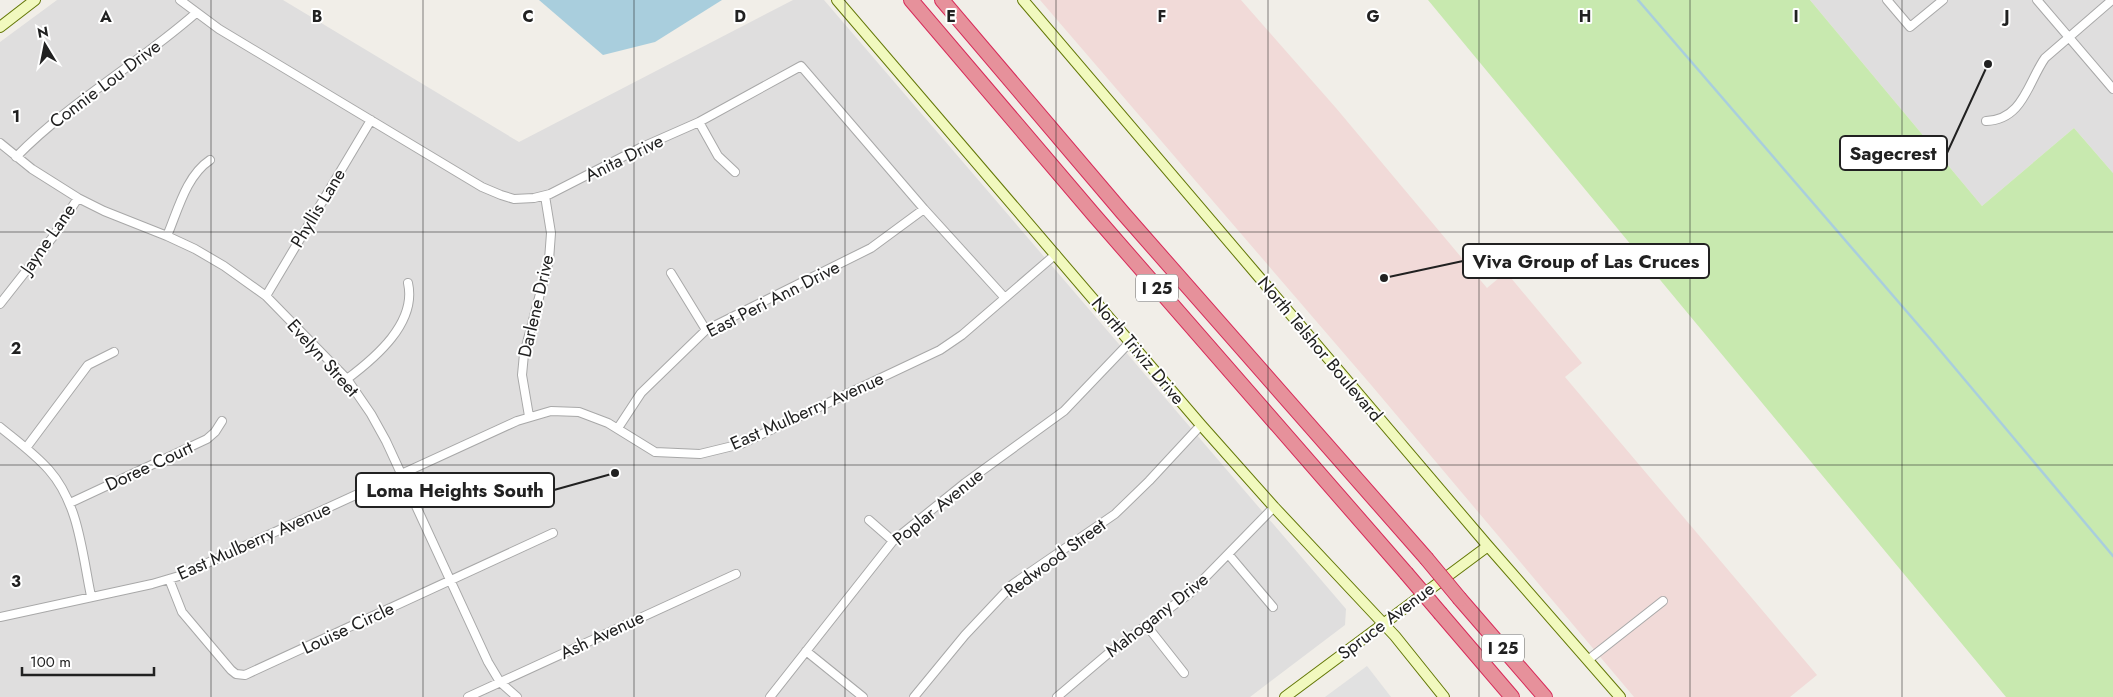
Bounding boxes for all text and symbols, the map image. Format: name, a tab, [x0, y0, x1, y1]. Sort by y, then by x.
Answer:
text: A	[99, 5, 112, 28]
text: B	[312, 5, 322, 28]
text: C	[522, 5, 534, 28]
text: D	[734, 5, 746, 28]
text: E	[946, 5, 956, 28]
text: F	[1158, 5, 1166, 28]
text: G	[1366, 5, 1380, 28]
text: H	[1579, 5, 1591, 28]
text: I	[1793, 5, 1799, 28]
text: J	[2001, 5, 2010, 28]
north arrow	[20, 20, 70, 70]
text: N	[36, 21, 50, 43]
street label: Connie Lou Drive	[44, 34, 166, 134]
text: 1	[12, 105, 20, 128]
street label: Anita Drive	[580, 128, 668, 188]
callout: Sagecrest	[1840, 136, 1947, 170]
text: Sagecrest	[1849, 140, 1937, 167]
street label: Phyllis Lane	[284, 163, 352, 253]
street label: Jayne Lane	[13, 199, 82, 281]
callout: Viva Group of Las Cruces	[1463, 244, 1709, 278]
text: Viva Group of Las Cruces	[1472, 248, 1700, 275]
street label: Darlene Drive	[512, 252, 560, 360]
street label: East Peri Ann Drive	[702, 254, 844, 344]
street label: North Telshor Boulevard	[1251, 271, 1389, 427]
road number: I 25	[1136, 274, 1178, 302]
street label: North Triviz Drive	[1085, 292, 1191, 410]
street label: Evelyn Street	[281, 313, 365, 403]
text: 2	[11, 337, 21, 360]
street label: East Mulberry Avenue	[726, 365, 888, 457]
street label: Doree Court	[101, 434, 198, 498]
street label: Poplar Avenue	[887, 462, 989, 552]
callout: Loma Heights South	[356, 473, 554, 507]
text: Loma Heights South	[366, 477, 544, 504]
street label: East Mulberry Avenue	[173, 495, 335, 587]
street label: Redwood Street	[999, 512, 1112, 604]
street label: Mahogany Drive	[1100, 567, 1214, 663]
text: 3	[11, 570, 21, 593]
street label: Spruce Avenue	[1332, 576, 1440, 666]
street label: Louise Circle	[298, 595, 398, 661]
street label: Ash Avenue	[556, 604, 648, 666]
road number: I 25	[1482, 634, 1524, 661]
scale bar	[22, 644, 155, 676]
text: 100 m	[30, 651, 71, 673]

